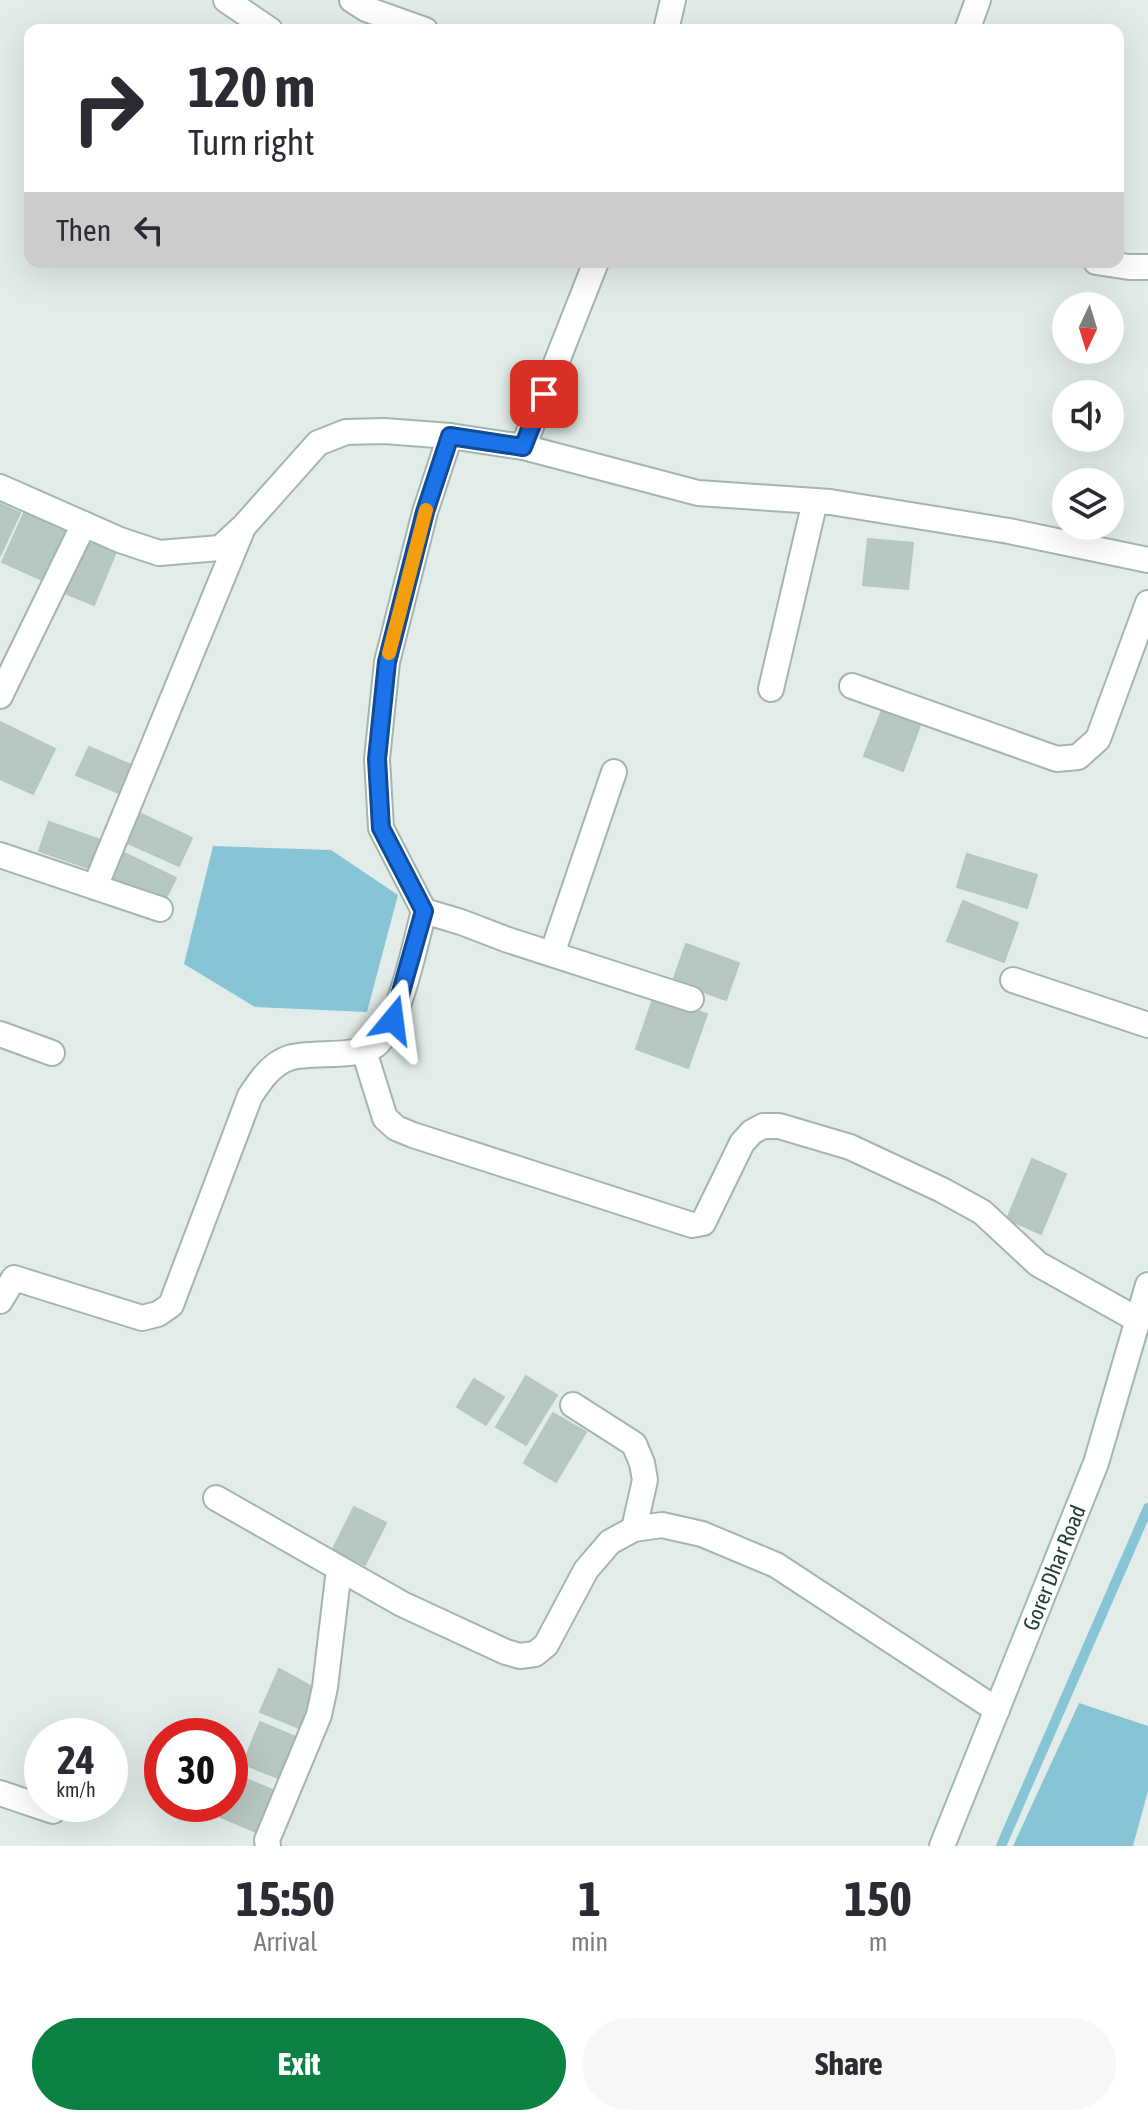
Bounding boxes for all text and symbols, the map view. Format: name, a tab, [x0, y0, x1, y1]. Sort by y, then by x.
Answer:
text: 120 m	[188, 55, 315, 119]
icon: right	[56, 56, 160, 160]
text: Turn right	[188, 121, 315, 163]
icon: left	[127, 208, 171, 252]
text: Then	[56, 213, 111, 247]
north arrow	[1052, 292, 1124, 364]
map controls	[1052, 292, 1124, 540]
pin	[510, 360, 578, 428]
icon: arrive	[522, 372, 566, 416]
button: sound	[1052, 380, 1124, 452]
button: layers	[1052, 468, 1124, 540]
position arrow	[351, 978, 435, 1062]
street label: Gorer Dhar Road	[1017, 1501, 1091, 1634]
speed limit sign: 30	[144, 1718, 248, 1822]
text: 24	[57, 1737, 95, 1782]
text: km/h	[56, 1778, 96, 1801]
text: 15:50	[236, 1871, 335, 1926]
text: 1	[578, 1871, 601, 1926]
text: 150	[844, 1871, 912, 1926]
text: Arrival	[254, 1927, 317, 1957]
text: min	[571, 1927, 608, 1957]
text: m	[869, 1927, 887, 1957]
button: Exit	[32, 2018, 566, 2110]
button: Share	[582, 2018, 1116, 2110]

